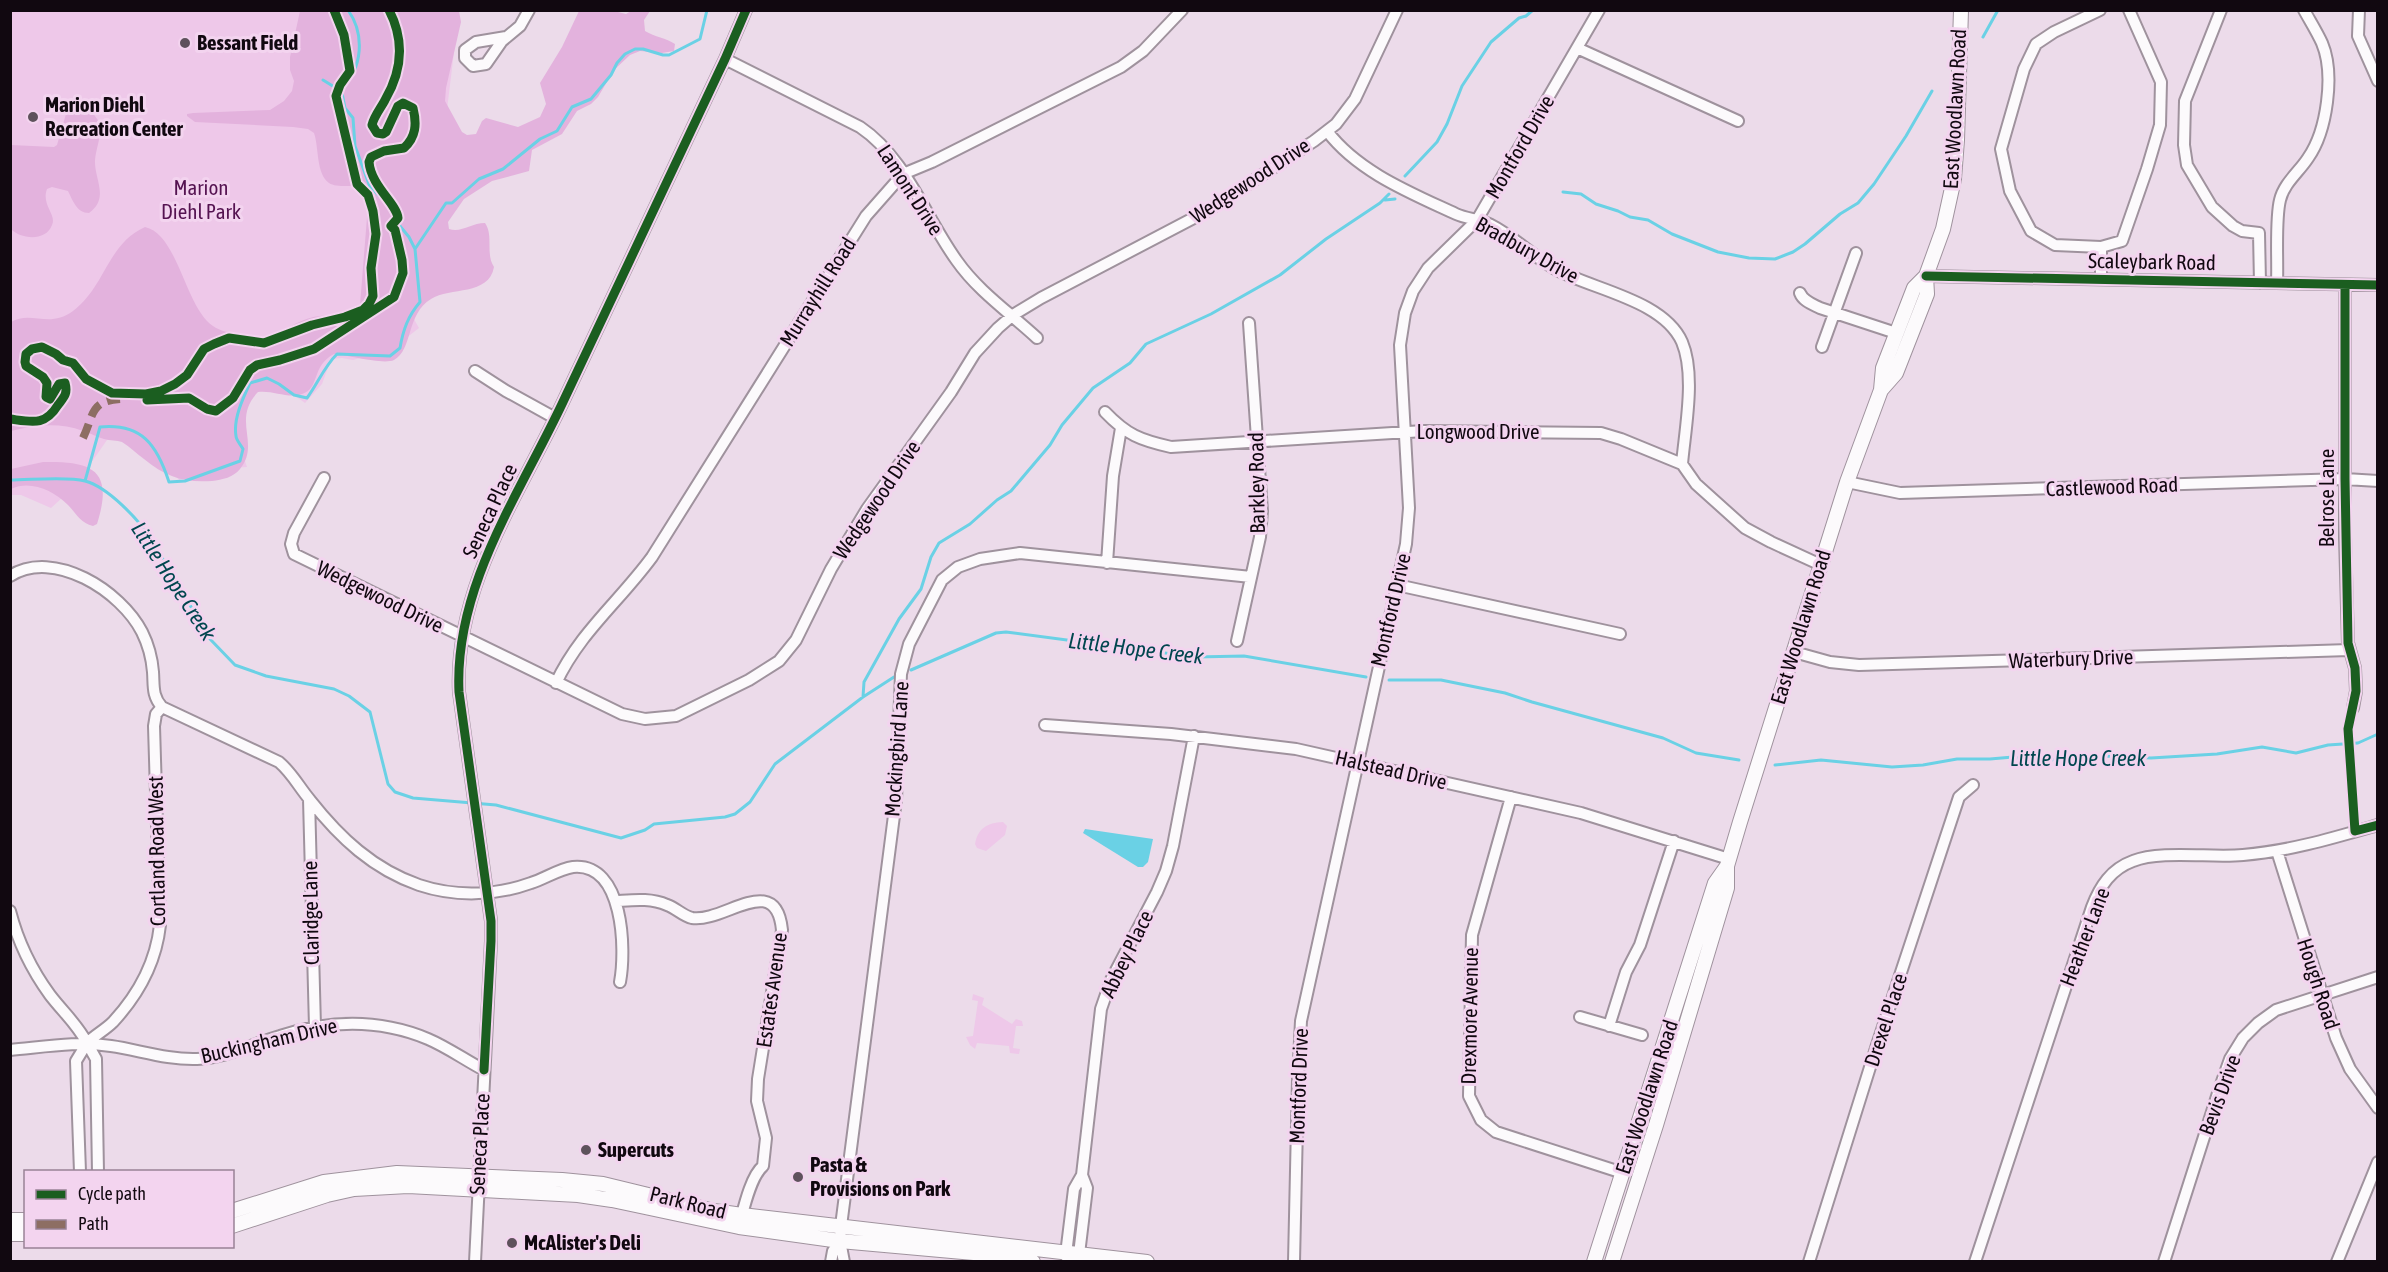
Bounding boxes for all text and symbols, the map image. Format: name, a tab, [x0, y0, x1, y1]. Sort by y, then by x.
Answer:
street label: East Woodlawn Road	[1938, 28, 1970, 190]
place label: Bessant Field	[197, 30, 298, 54]
marker: Bessant Field	[178, 36, 192, 50]
street label: Montford Drive	[1480, 90, 1558, 203]
place label: Marion Diehl Recreation Center	[45, 92, 184, 140]
marker: Marion Diehl Recreation Center	[26, 110, 40, 124]
street label: Wedgewood Drive	[1185, 133, 1314, 228]
street label: Lamont Drive	[873, 140, 949, 239]
park label: Marion Diehl Park	[161, 175, 241, 223]
street label: Bradbury Drive	[1472, 211, 1583, 287]
street label: Murrayhill Road	[774, 233, 860, 350]
street label: Scaleybark Road	[2088, 248, 2216, 274]
street label: Longwood Drive	[1417, 419, 1539, 443]
street label: Barkley Road	[1243, 432, 1269, 534]
street label: Wedgewood Drive	[828, 436, 925, 563]
street label: Belrose Lane	[2314, 449, 2338, 547]
street label: Seneca Place	[457, 460, 521, 562]
street label: Castlewood Road	[2045, 472, 2179, 500]
water label: Little Hope Creek	[126, 517, 222, 645]
street label: East Woodlawn Road	[1765, 547, 1835, 707]
street label: Montford Drive	[1365, 551, 1415, 669]
street label: Wedgewood Drive	[313, 555, 448, 637]
water label: Little Hope Creek	[1067, 627, 1206, 669]
street label: Waterbury Drive	[2008, 644, 2134, 672]
street label: Mockingbird Lane	[879, 680, 913, 818]
street label: Halstead Drive	[1333, 745, 1449, 794]
water label: Little Hope Creek	[2010, 745, 2146, 771]
street label: Cortland Road West	[143, 776, 169, 926]
street label: Claridge Lane	[297, 861, 323, 965]
street label: Heather Lane	[2054, 884, 2114, 989]
street label: Abbey Place	[1095, 906, 1157, 1001]
street label: Estates Avenue	[751, 931, 791, 1049]
street label: Hough Road	[2293, 935, 2345, 1032]
street label: Drexmore Avenue	[1456, 947, 1482, 1085]
street label: Drexel Place	[1859, 970, 1911, 1069]
street label: Buckingham Drive	[198, 1013, 339, 1067]
street label: East Woodlawn Road	[1610, 1017, 1682, 1177]
street label: Montford Drive	[1284, 1028, 1312, 1144]
street label: Bevis Drive	[2193, 1051, 2245, 1138]
street label: Seneca Place	[464, 1093, 494, 1195]
place label: Supercuts	[598, 1137, 675, 1161]
marker: Supercuts	[579, 1143, 593, 1157]
place label: Pasta & Provisions on Park	[810, 1152, 951, 1200]
legend	[24, 1170, 234, 1248]
marker: Pasta & Provisions on Park	[791, 1170, 805, 1184]
street label: Park Road	[647, 1181, 729, 1223]
text: Cycle path	[78, 1183, 146, 1204]
text: Path	[78, 1213, 109, 1234]
place label: McAlister's Deli	[524, 1230, 641, 1254]
marker: McAlister's Deli	[505, 1236, 519, 1250]

